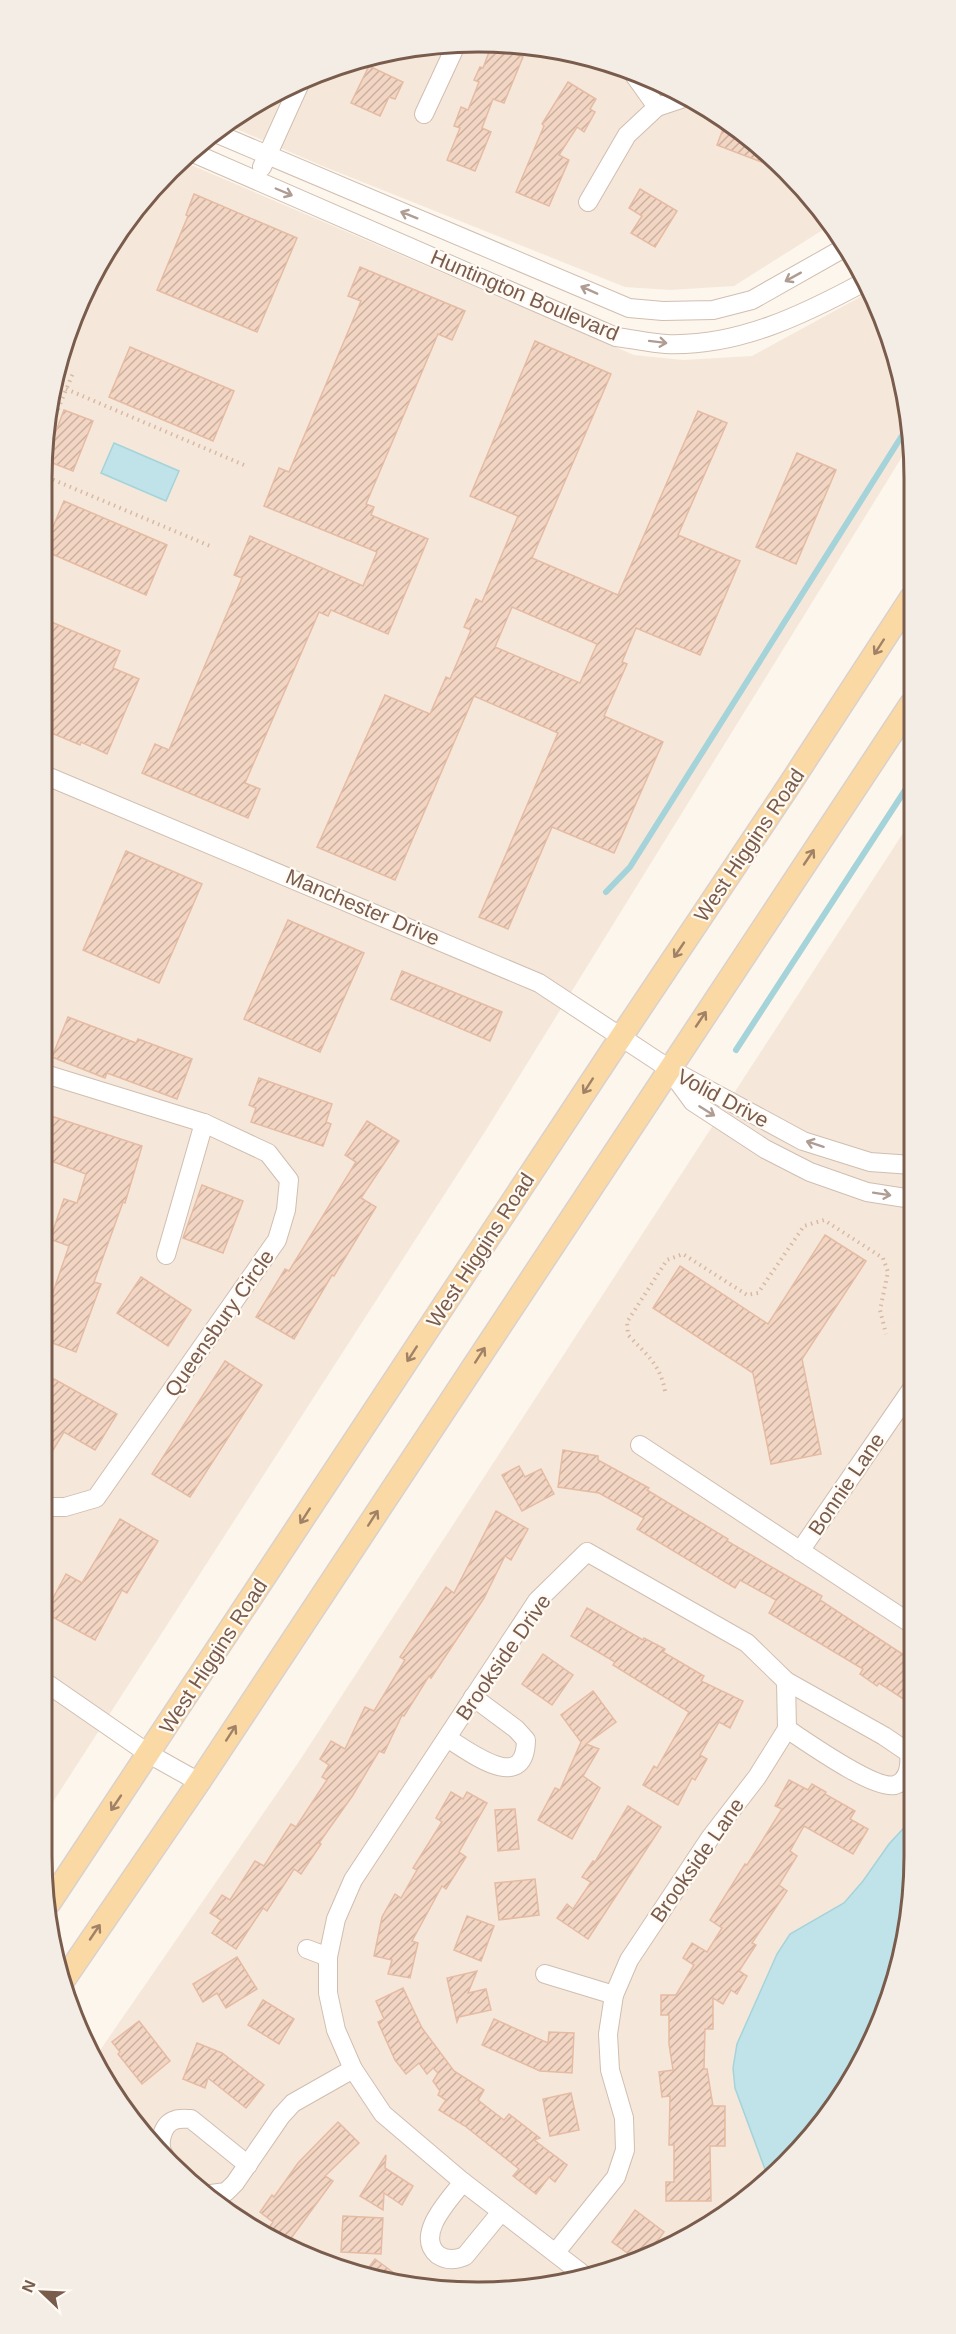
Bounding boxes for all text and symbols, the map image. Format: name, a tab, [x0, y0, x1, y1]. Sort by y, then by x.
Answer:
one-way arrow	[274, 187, 292, 198]
one-way arrow	[400, 209, 419, 220]
street label: Huntington Boulevard	[428, 245, 622, 345]
one-way arrow	[785, 271, 802, 283]
one-way arrow	[580, 284, 598, 296]
one-way arrow	[648, 337, 668, 348]
one-way arrow	[873, 638, 885, 655]
street label: West Higgins Road	[689, 764, 809, 926]
one-way arrow	[803, 849, 815, 866]
street label: Manchester Drive	[283, 864, 443, 950]
one-way arrow	[673, 941, 685, 958]
one-way arrow	[695, 1012, 707, 1028]
street label: Volid Drive	[673, 1064, 773, 1132]
one-way arrow	[582, 1077, 595, 1094]
one-way arrow	[698, 1106, 715, 1118]
one-way arrow	[806, 1138, 825, 1149]
street label: West Higgins Road	[422, 1169, 538, 1331]
one-way arrow	[871, 1189, 891, 1200]
street label: Queensbury Circle	[160, 1245, 278, 1401]
one-way arrow	[406, 1345, 418, 1361]
one-way arrow	[474, 1347, 486, 1363]
street label: Bonnie Lane	[803, 1429, 889, 1539]
one-way arrow	[298, 1508, 311, 1525]
one-way arrow	[367, 1510, 379, 1526]
street label: West Higgins Road	[155, 1575, 271, 1737]
street label: Brookside Drive	[451, 1590, 555, 1724]
one-way arrow	[226, 1725, 238, 1742]
one-way arrow	[110, 1794, 123, 1811]
street label: Brookside Lane	[646, 1794, 748, 1926]
one-way arrow	[90, 1924, 102, 1941]
north arrow	[12, 2262, 72, 2322]
text: N	[19, 2278, 39, 2295]

